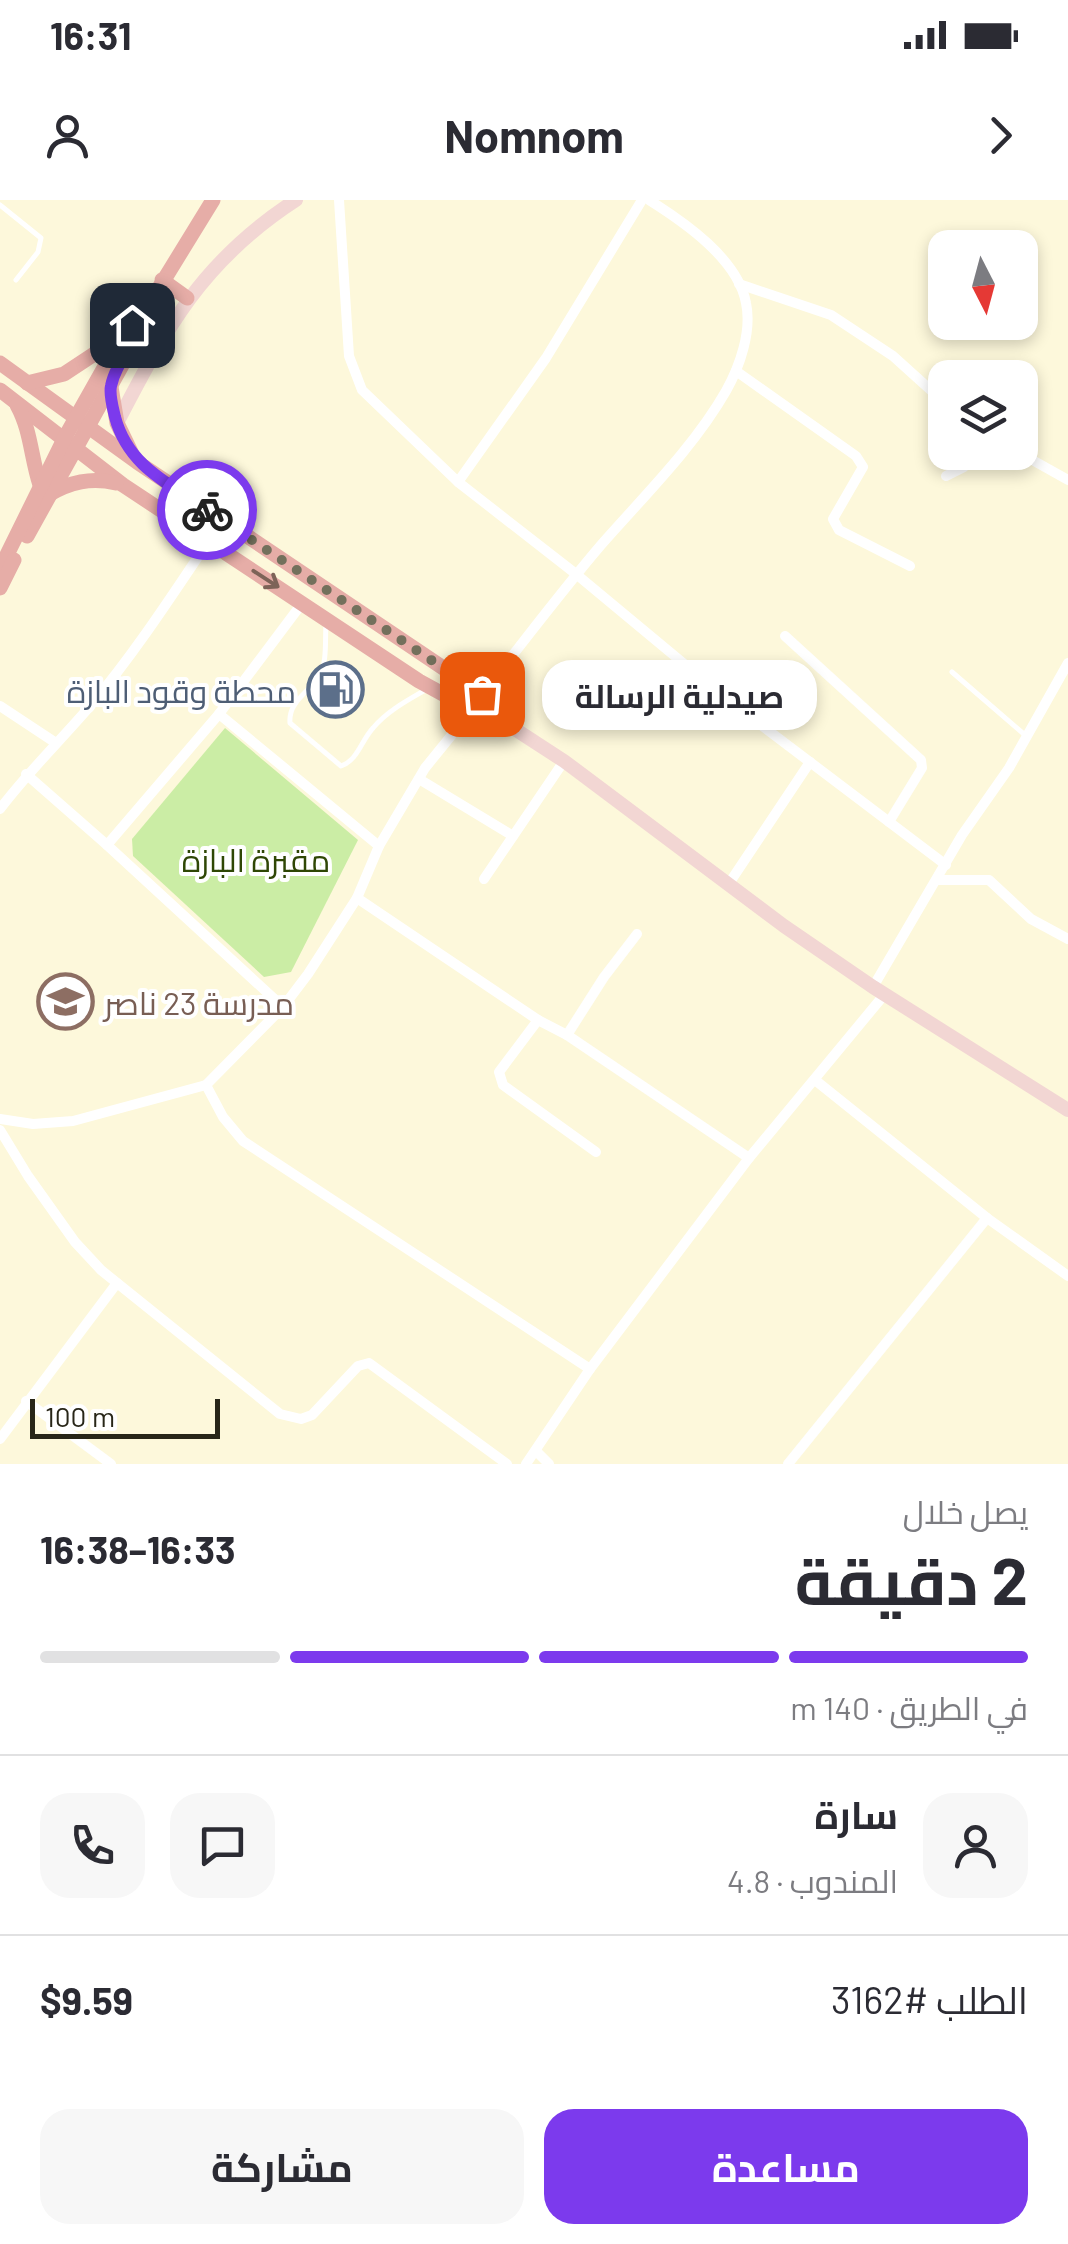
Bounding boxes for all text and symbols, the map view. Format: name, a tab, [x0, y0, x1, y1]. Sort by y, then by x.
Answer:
text: 16:31	[50, 12, 132, 58]
icon: person	[40, 108, 95, 163]
text: Nomnom	[444, 108, 624, 162]
icon: forward	[973, 108, 1028, 163]
north arrow	[928, 230, 1038, 340]
map controls	[928, 230, 1038, 470]
pin	[90, 283, 175, 368]
icon: home	[105, 298, 160, 353]
button: layers	[928, 360, 1038, 470]
courier	[157, 460, 257, 560]
icon: bike	[180, 483, 235, 538]
one-way arrow	[251, 568, 280, 589]
pin	[440, 652, 525, 737]
callout: صيدلية الرسالة	[542, 659, 817, 729]
fuel station icon: محطة وقود البازة	[305, 660, 365, 720]
icon: bag	[455, 667, 510, 722]
place label: محطة وقود البازة	[67, 671, 296, 710]
text: صيدلية الرسالة	[575, 676, 784, 714]
park label: مقبرة البازة	[182, 840, 330, 879]
school or university icon: مدرسة 23 ناصر	[35, 972, 95, 1032]
place label: مدرسة 23 ناصر	[102, 983, 294, 1022]
scale bar	[30, 1394, 220, 1438]
text: 100 m	[45, 1399, 115, 1433]
text: يصل خلال	[903, 1492, 1028, 1530]
text: 16:33–16:38	[40, 1526, 236, 1572]
text: 2 دقيقة	[795, 1540, 1028, 1618]
text: في الطريق · 140 m	[790, 1688, 1028, 1726]
text: سارة	[815, 1791, 898, 1837]
button: phone	[40, 1793, 145, 1898]
button: chat	[170, 1793, 275, 1898]
button: person	[923, 1793, 1028, 1898]
text: المندوب · 4.8	[727, 1861, 898, 1899]
text: الطلب #3162	[831, 1976, 1028, 2022]
text: $9.59	[40, 1977, 133, 2023]
button: مشاركة	[40, 2109, 524, 2224]
button: مساعدة	[544, 2109, 1028, 2224]

